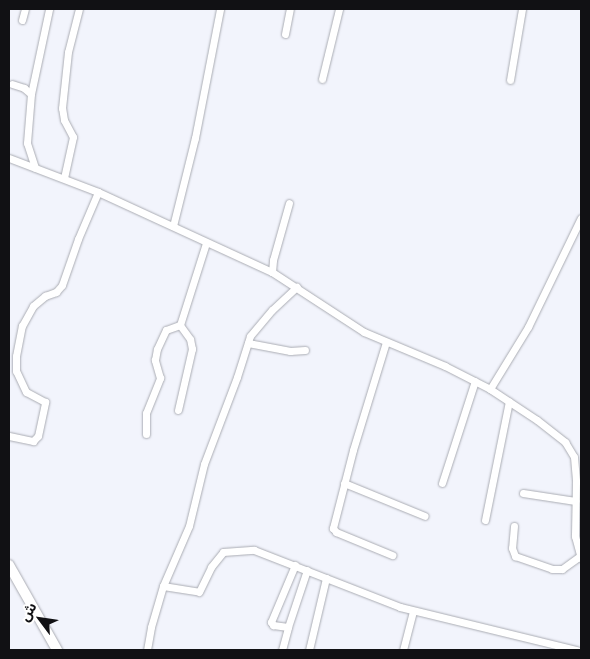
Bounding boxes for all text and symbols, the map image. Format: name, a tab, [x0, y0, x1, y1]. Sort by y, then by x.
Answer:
north arrow	[15, 594, 65, 644]
text: ش	[14, 598, 41, 625]

